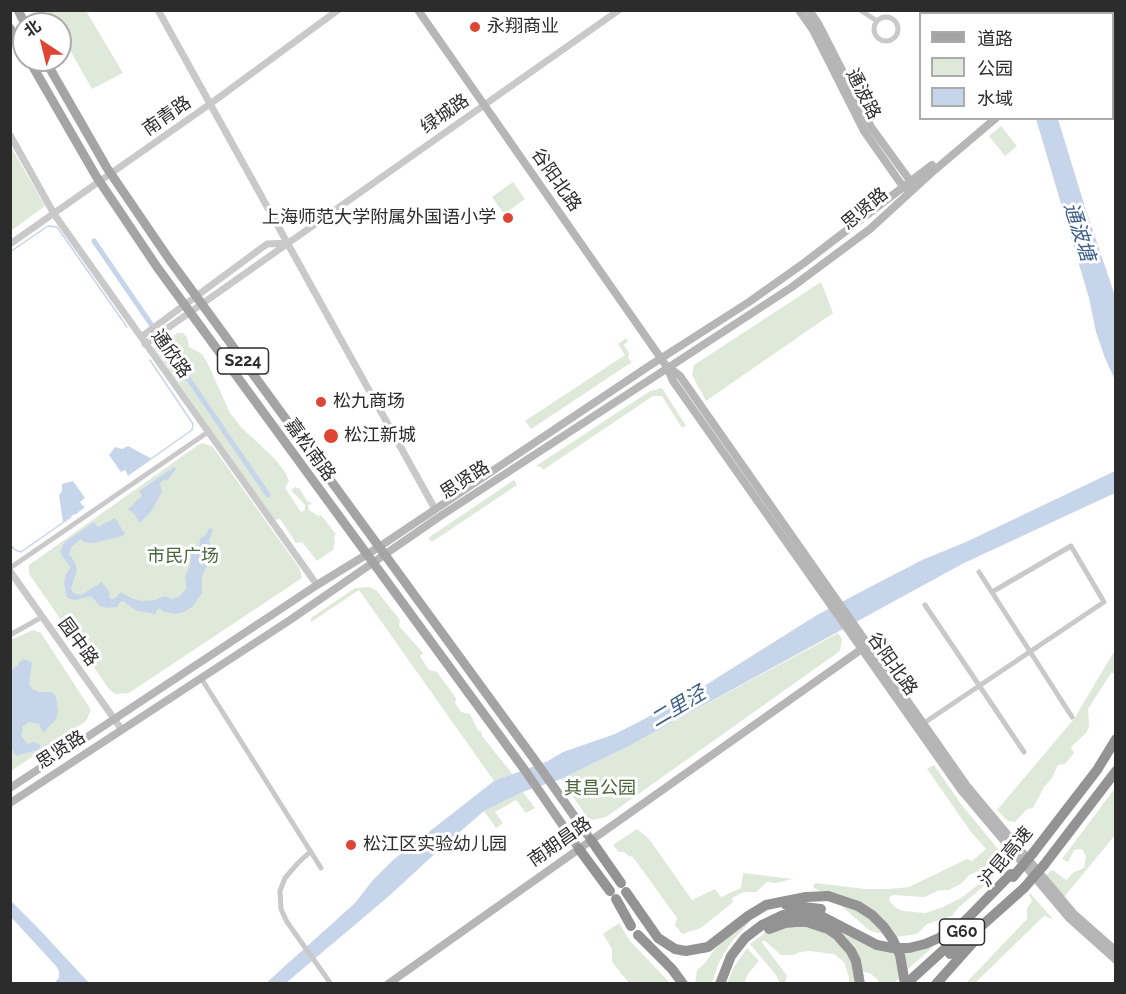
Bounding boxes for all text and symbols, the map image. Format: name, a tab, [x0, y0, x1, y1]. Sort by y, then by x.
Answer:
north arrow	[12, 12, 72, 72]
legend	[919, 12, 1114, 120]
text: 北	[21, 16, 45, 41]
place label: 永翔商业	[487, 16, 559, 38]
marker: 永翔商业	[468, 20, 482, 34]
text: 道路	[977, 28, 1013, 49]
text: 公园	[977, 58, 1013, 79]
street label: 通波路	[841, 65, 885, 123]
text: 水域	[977, 88, 1013, 109]
street label: 绿城路	[417, 90, 473, 138]
street label: 南青路	[139, 92, 195, 140]
street label: 谷阳北路	[527, 144, 585, 216]
street label: 思贤路	[837, 183, 893, 235]
water label: 通波塘	[1058, 200, 1100, 264]
place label: 上海师范大学附属外国语小学	[262, 207, 496, 229]
marker: 上海师范大学附属外国语小学	[501, 211, 515, 225]
street label: 通欣路	[147, 326, 195, 382]
road number: S224	[218, 348, 268, 374]
place label: 松九商场	[333, 391, 405, 413]
marker: 松九商场	[314, 395, 328, 409]
street label: 嘉松南路	[280, 415, 340, 485]
place label: 松江新城	[344, 425, 416, 447]
marker: 松江新城	[322, 427, 340, 445]
street label: 思贤路	[436, 456, 494, 504]
park label: 市民广场	[147, 546, 219, 568]
street label: 园中路	[53, 614, 103, 670]
street label: 谷阳北路	[863, 628, 921, 700]
water label: 二里泾	[646, 681, 710, 733]
street label: 思贤路	[32, 726, 90, 774]
park label: 其昌公园	[564, 778, 636, 800]
street label: 南期昌路	[524, 813, 596, 871]
street label: 沪昆高速	[975, 822, 1037, 892]
place label: 松江区实验幼儿园	[363, 834, 507, 856]
marker: 松江区实验幼儿园	[344, 838, 358, 852]
road number: G60	[940, 919, 984, 945]

